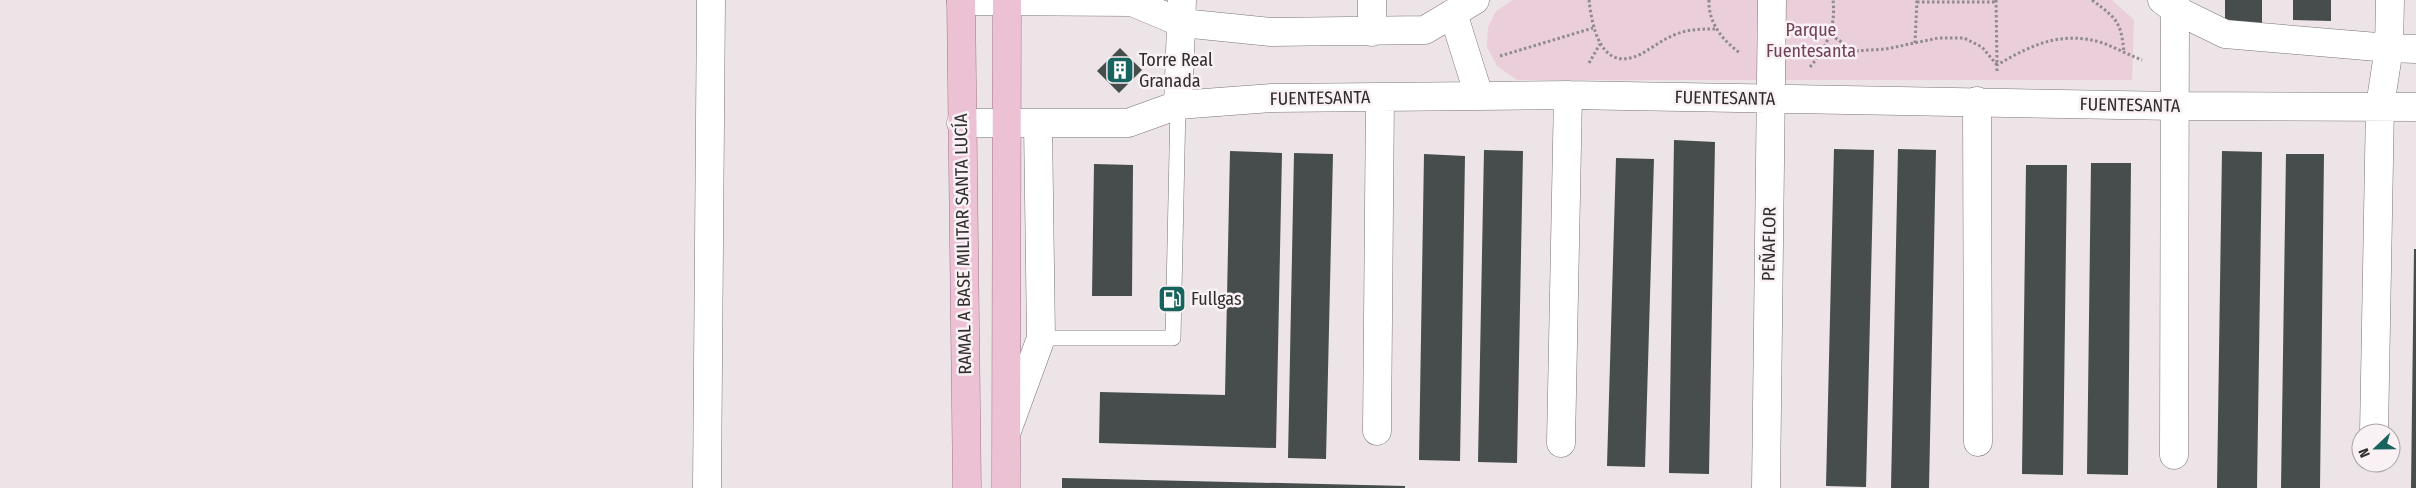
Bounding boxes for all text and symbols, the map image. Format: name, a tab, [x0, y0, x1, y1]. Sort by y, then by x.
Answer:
park label: Parque Fuentesanta	[1766, 19, 1856, 62]
place label: Torre Real Granada	[1139, 49, 1213, 92]
building icon: Torre Real Granada	[1105, 55, 1135, 85]
street label: FUENTESANTA	[1270, 86, 1371, 110]
street label: FUENTESANTA	[1675, 86, 1776, 110]
street label: FUENTESANTA	[2080, 93, 2181, 117]
street label: RAMAL A BASE MILITAR SANTA LUCÍA	[949, 113, 976, 375]
street label: PEÑAFLOR	[1757, 206, 1781, 281]
fuel station icon: Fullgas	[1157, 284, 1187, 314]
place label: Fullgas	[1191, 288, 1242, 310]
north arrow	[2351, 423, 2401, 473]
text: N	[2355, 446, 2374, 460]

